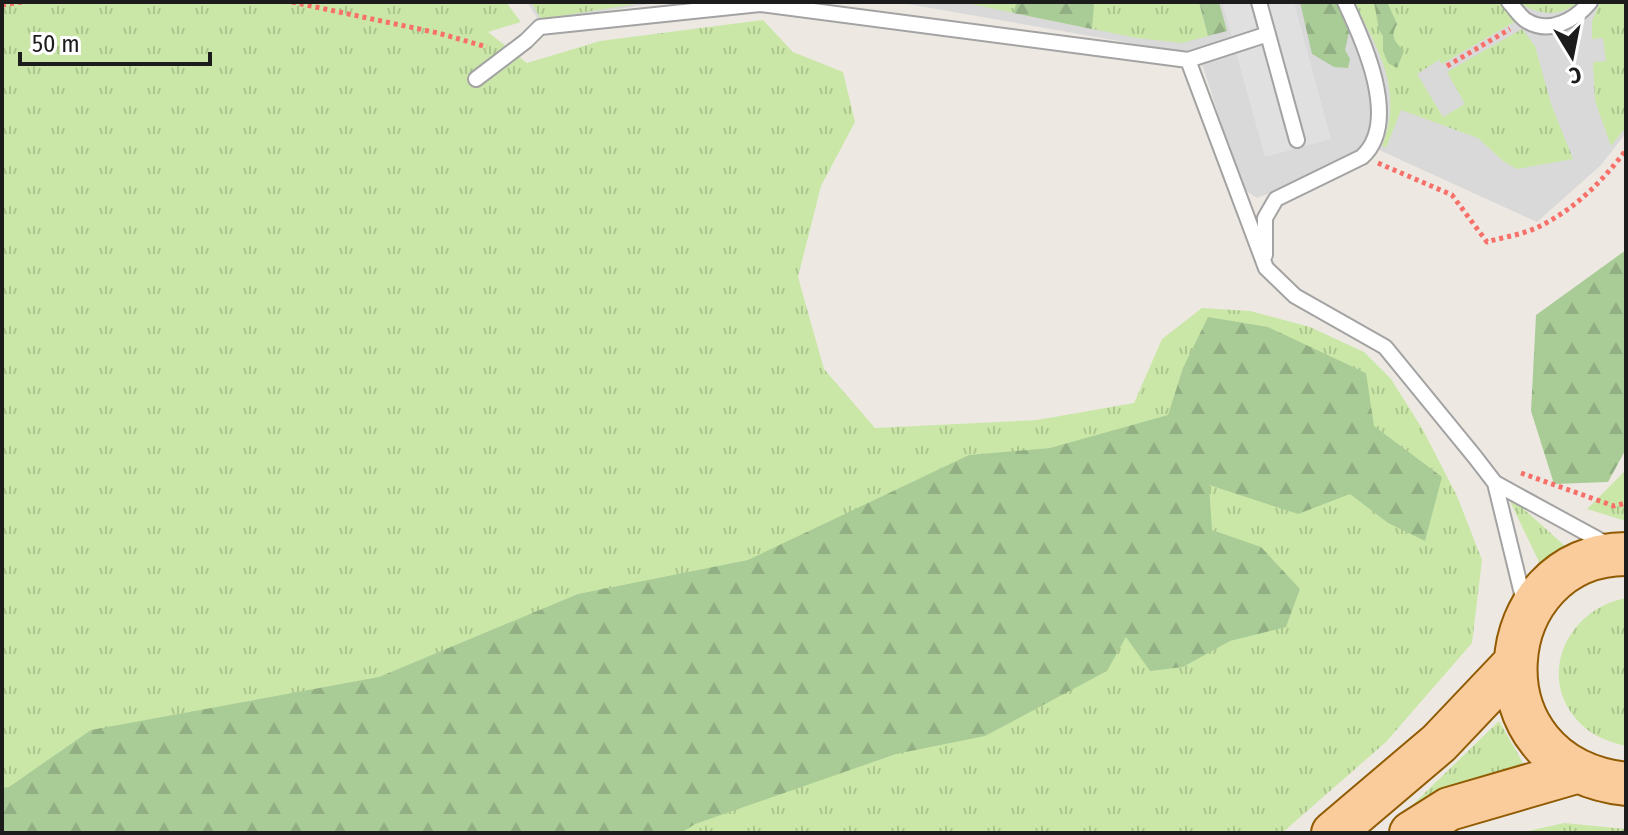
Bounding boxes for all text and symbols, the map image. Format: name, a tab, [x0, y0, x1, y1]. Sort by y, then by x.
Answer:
scale bar	[20, 16, 210, 66]
north arrow	[1532, 16, 1612, 96]
text: 50 m	[32, 30, 80, 58]
text: С	[1567, 61, 1583, 90]

